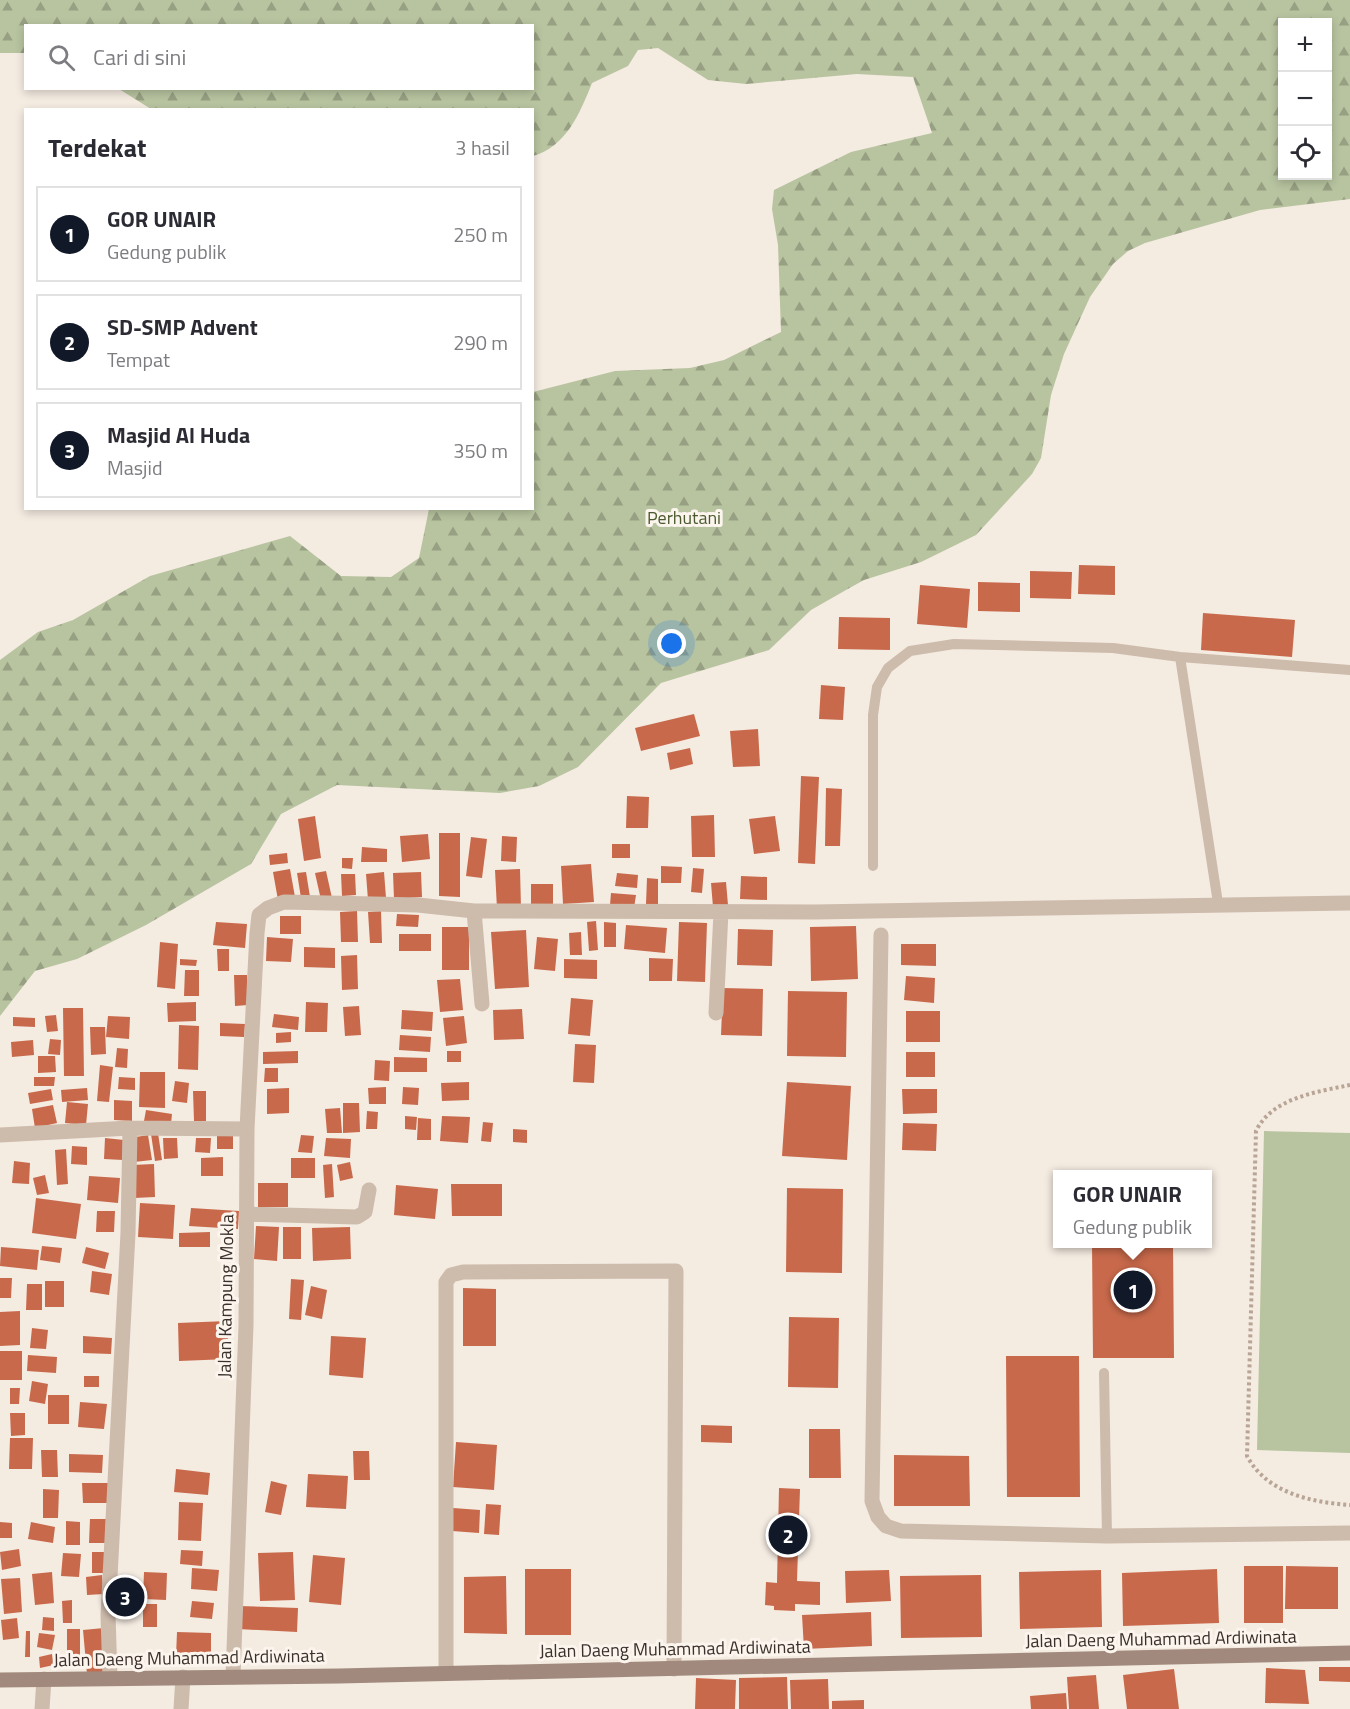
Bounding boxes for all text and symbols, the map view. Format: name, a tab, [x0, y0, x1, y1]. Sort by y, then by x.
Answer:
map controls	[1278, 18, 1332, 180]
button: +	[1278, 18, 1332, 72]
search box	[24, 24, 534, 90]
text: Cari di sini	[93, 40, 186, 74]
icon: search	[45, 41, 78, 74]
button: −	[1278, 72, 1332, 126]
button: locate	[1278, 126, 1332, 180]
text: Terdekat	[48, 128, 147, 167]
text: 3 hasil	[455, 132, 510, 163]
text: GOR UNAIR	[107, 202, 216, 236]
text: 1	[64, 219, 75, 250]
text: 250 m	[453, 219, 508, 250]
text: Gedung publik	[107, 236, 226, 267]
text: SD-SMP Advent	[107, 310, 258, 344]
text: 2	[64, 327, 75, 358]
text: 290 m	[453, 327, 508, 358]
text: Tempat	[107, 344, 170, 375]
text: Masjid Al Huda	[107, 418, 250, 452]
text: 3	[64, 435, 75, 466]
text: 350 m	[453, 435, 508, 466]
text: Masjid	[107, 452, 162, 483]
park label: Perhutani	[647, 504, 721, 531]
your location	[657, 629, 686, 658]
popup	[1053, 1170, 1212, 1248]
text: GOR UNAIR	[1073, 1177, 1182, 1211]
text: Gedung publik	[1073, 1211, 1192, 1242]
street label: Jalan Kampung Mokla	[211, 1214, 240, 1378]
pin: 1	[1114, 1268, 1152, 1312]
pin: 2	[768, 1512, 808, 1558]
pin: 3	[106, 1574, 144, 1620]
street label: Jalan Daeng Muhammad Ardiwinata	[1025, 1623, 1297, 1654]
street label: Jalan Daeng Muhammad Ardiwinata	[539, 1633, 811, 1664]
street label: Jalan Daeng Muhammad Ardiwinata	[53, 1642, 325, 1673]

